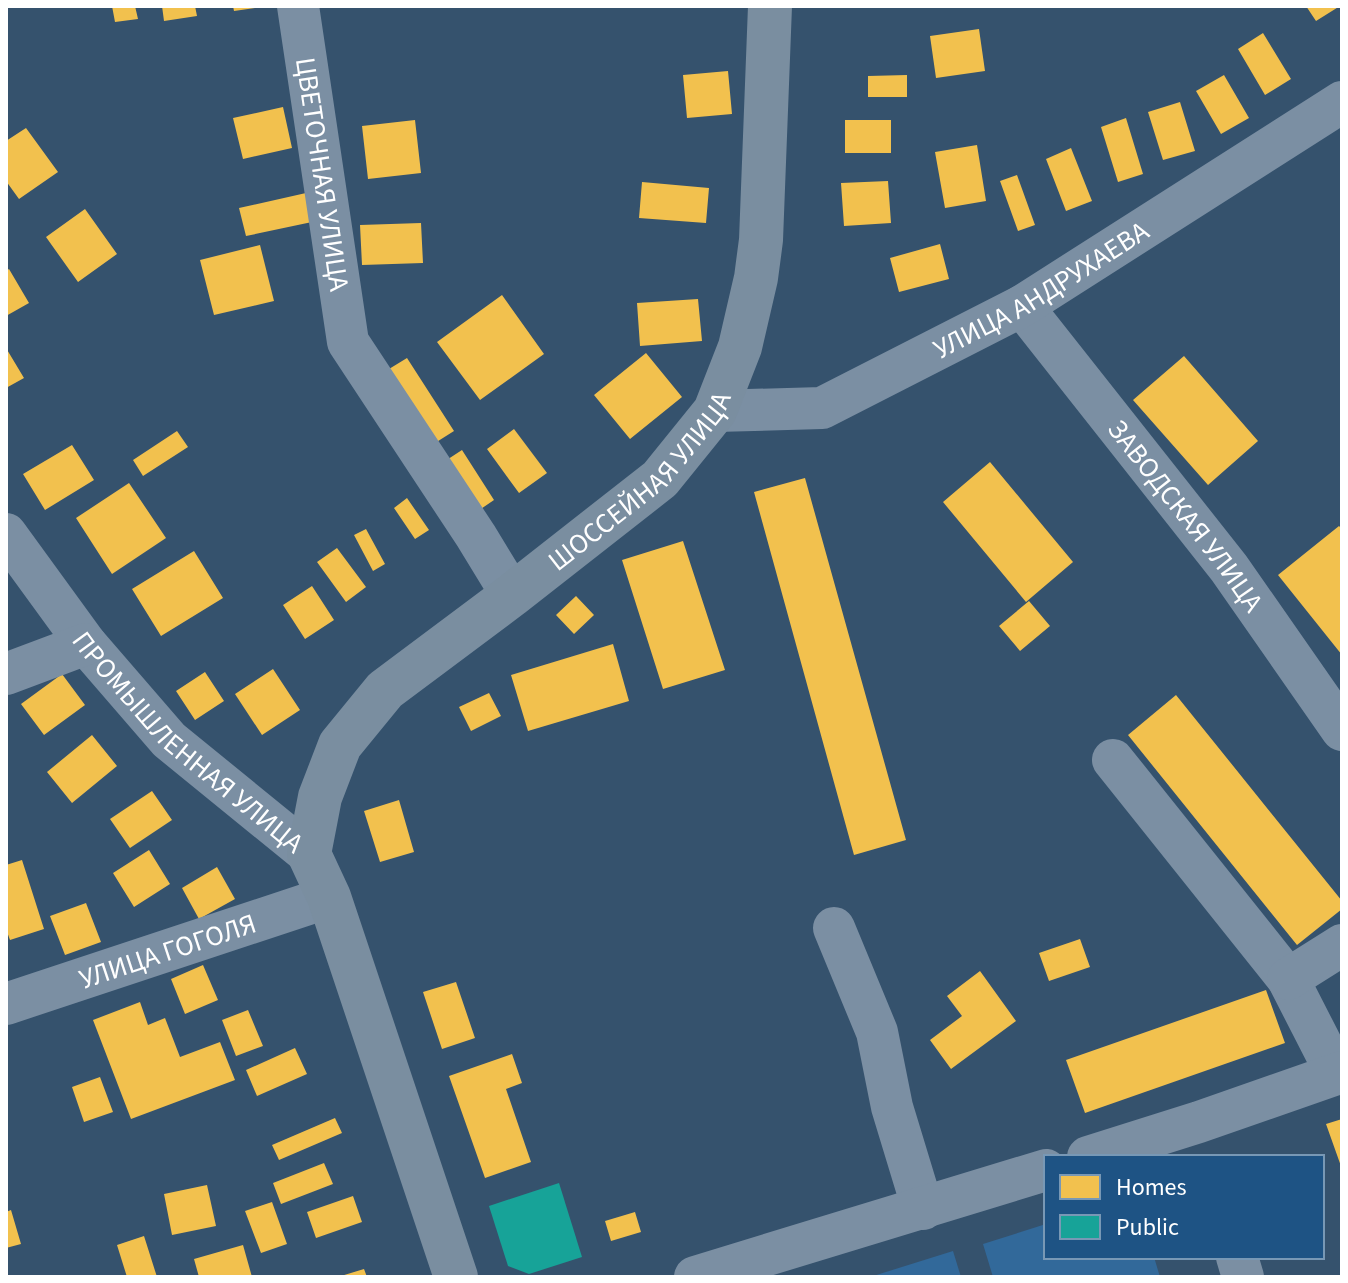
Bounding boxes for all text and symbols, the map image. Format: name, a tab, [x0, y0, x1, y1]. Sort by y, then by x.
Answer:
street label: ЦВЕТОЧНАЯ УЛИЦА	[285, 55, 359, 295]
street label: УЛИЦА АНДРУХАЕВА	[926, 211, 1157, 369]
street label: ШОССЕЙНАЯ УЛИЦА	[540, 385, 742, 581]
street label: ЗАВОДСКАЯ УЛИЦА	[1098, 411, 1273, 621]
street label: ПРОМЫШЛЕННАЯ УЛИЦА	[62, 623, 313, 863]
street label: УЛИЦА ГОГОЛЯ	[74, 904, 261, 999]
legend	[1044, 1155, 1324, 1259]
text: Homes	[1116, 1170, 1187, 1205]
text: Public	[1116, 1210, 1179, 1245]

